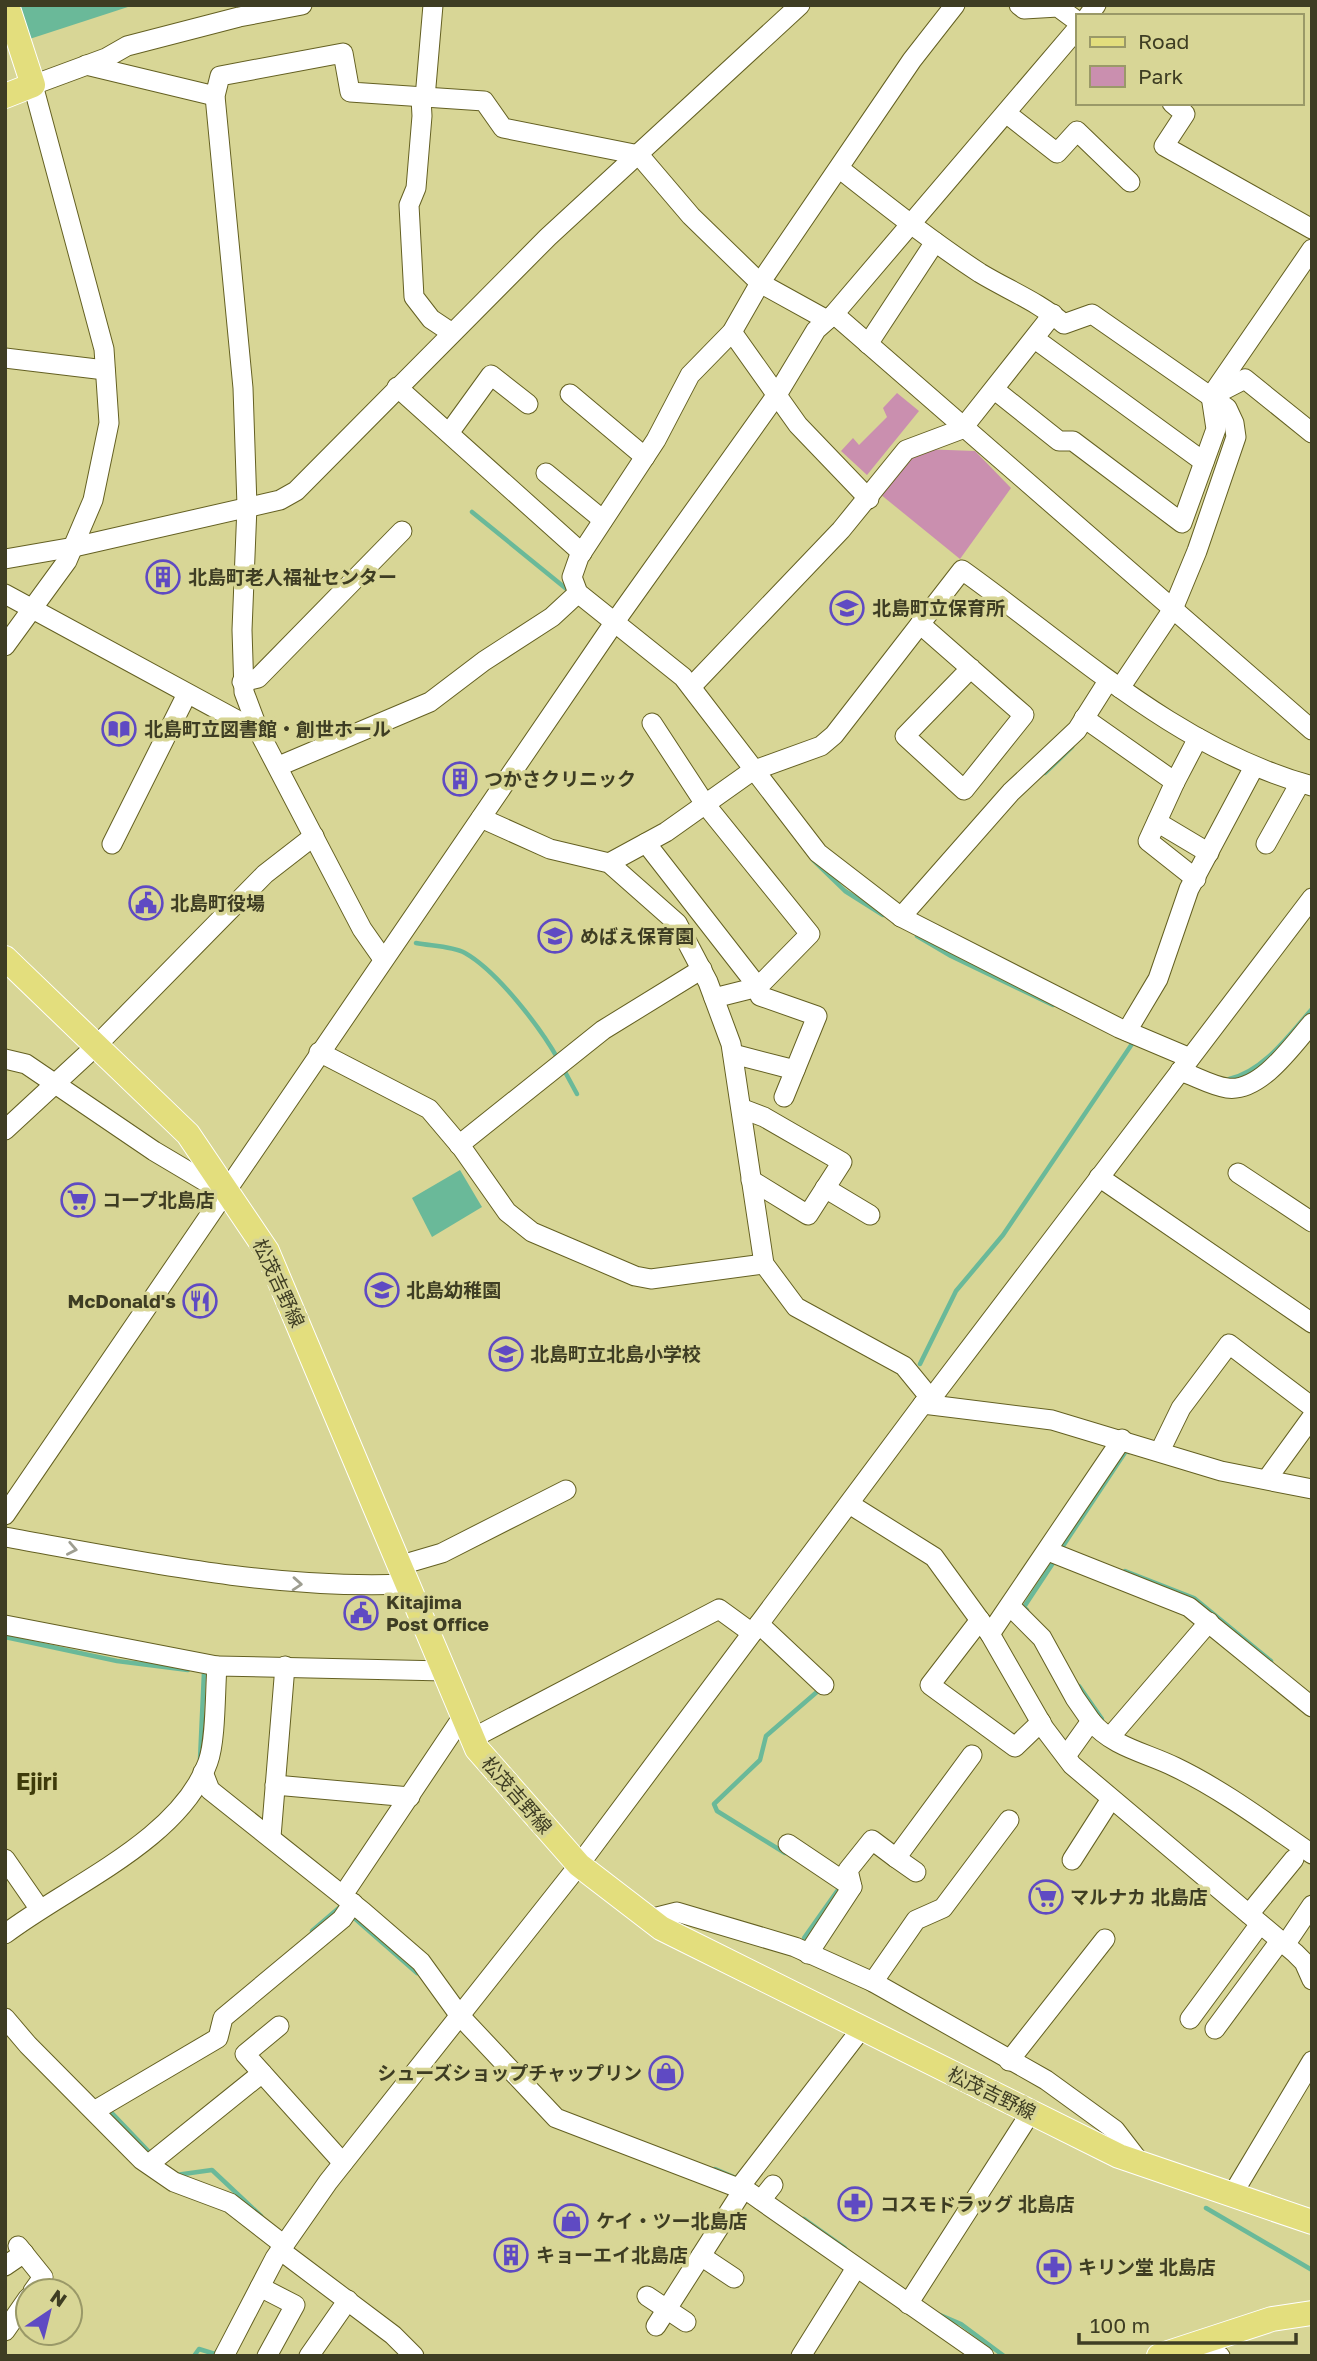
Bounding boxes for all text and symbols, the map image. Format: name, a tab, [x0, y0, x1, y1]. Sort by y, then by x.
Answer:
legend	[1076, 14, 1303, 105]
text: Road	[1138, 28, 1189, 54]
text: Park	[1138, 63, 1184, 89]
building icon: 北島町老人福祉センター	[144, 558, 182, 596]
place label: 北島町老人福祉センター	[188, 565, 397, 588]
school or university icon: 北島町立保育所	[828, 589, 866, 627]
place label: 北島町立保育所	[872, 596, 1005, 619]
library icon: 北島町立図書館・創世ホール	[100, 710, 138, 748]
place label: 北島町立図書館・創世ホール	[144, 717, 391, 740]
building icon: つかさクリニック	[441, 760, 479, 798]
place label: つかさクリニック	[484, 767, 636, 790]
public building icon: 北島町役場	[127, 884, 165, 922]
place label: 北島町役場	[170, 891, 265, 914]
school or university icon: めばえ保育園	[536, 917, 574, 955]
place label: めばえ保育園	[580, 924, 694, 947]
supermarket icon: コープ北島店	[59, 1181, 97, 1219]
place label: コープ北島店	[102, 1188, 215, 1211]
street label: 松茂吉野線	[249, 1235, 310, 1331]
school or university icon: 北島幼稚園	[363, 1271, 401, 1309]
place label: 北島幼稚園	[406, 1278, 501, 1301]
restaurant icon: McDonald's	[181, 1282, 219, 1320]
place label: McDonald's	[68, 1289, 176, 1312]
school or university icon: 北島町立北島小学校	[487, 1335, 525, 1373]
place label: 北島町立北島小学校	[530, 1342, 701, 1365]
one-way arrow	[66, 1540, 78, 1555]
one-way arrow	[292, 1576, 303, 1591]
place label: Kitajima Post Office	[386, 1590, 489, 1635]
public building icon: Kitajima Post Office	[342, 1594, 380, 1632]
street label: 松茂吉野線	[478, 1751, 557, 1838]
district label: Ejiri	[16, 1767, 58, 1795]
supermarket icon: マルナカ 北島店	[1027, 1878, 1065, 1916]
place label: マルナカ 北島店	[1070, 1885, 1208, 1908]
shop icon: シューズショップチャップリン	[647, 2054, 685, 2092]
place label: シューズショップチャップリン	[377, 2061, 642, 2084]
street label: 松茂吉野線	[944, 2061, 1040, 2124]
pharmacy icon: コスモドラッグ 北島店	[836, 2185, 874, 2223]
place label: コスモドラッグ 北島店	[880, 2192, 1075, 2215]
shop icon: ケイ・ツー北島店	[552, 2202, 590, 2240]
place label: ケイ・ツー北島店	[596, 2209, 748, 2232]
building icon: キョーエイ北島店	[492, 2236, 530, 2274]
place label: キョーエイ北島店	[536, 2243, 688, 2266]
pharmacy icon: キリン堂 北島店	[1035, 2248, 1073, 2286]
place label: キリン堂 北島店	[1078, 2255, 1216, 2278]
north arrow	[14, 2277, 84, 2347]
text: N	[47, 2284, 72, 2311]
scale bar	[1079, 2302, 1296, 2346]
text: 100 m	[1090, 2312, 1150, 2338]

